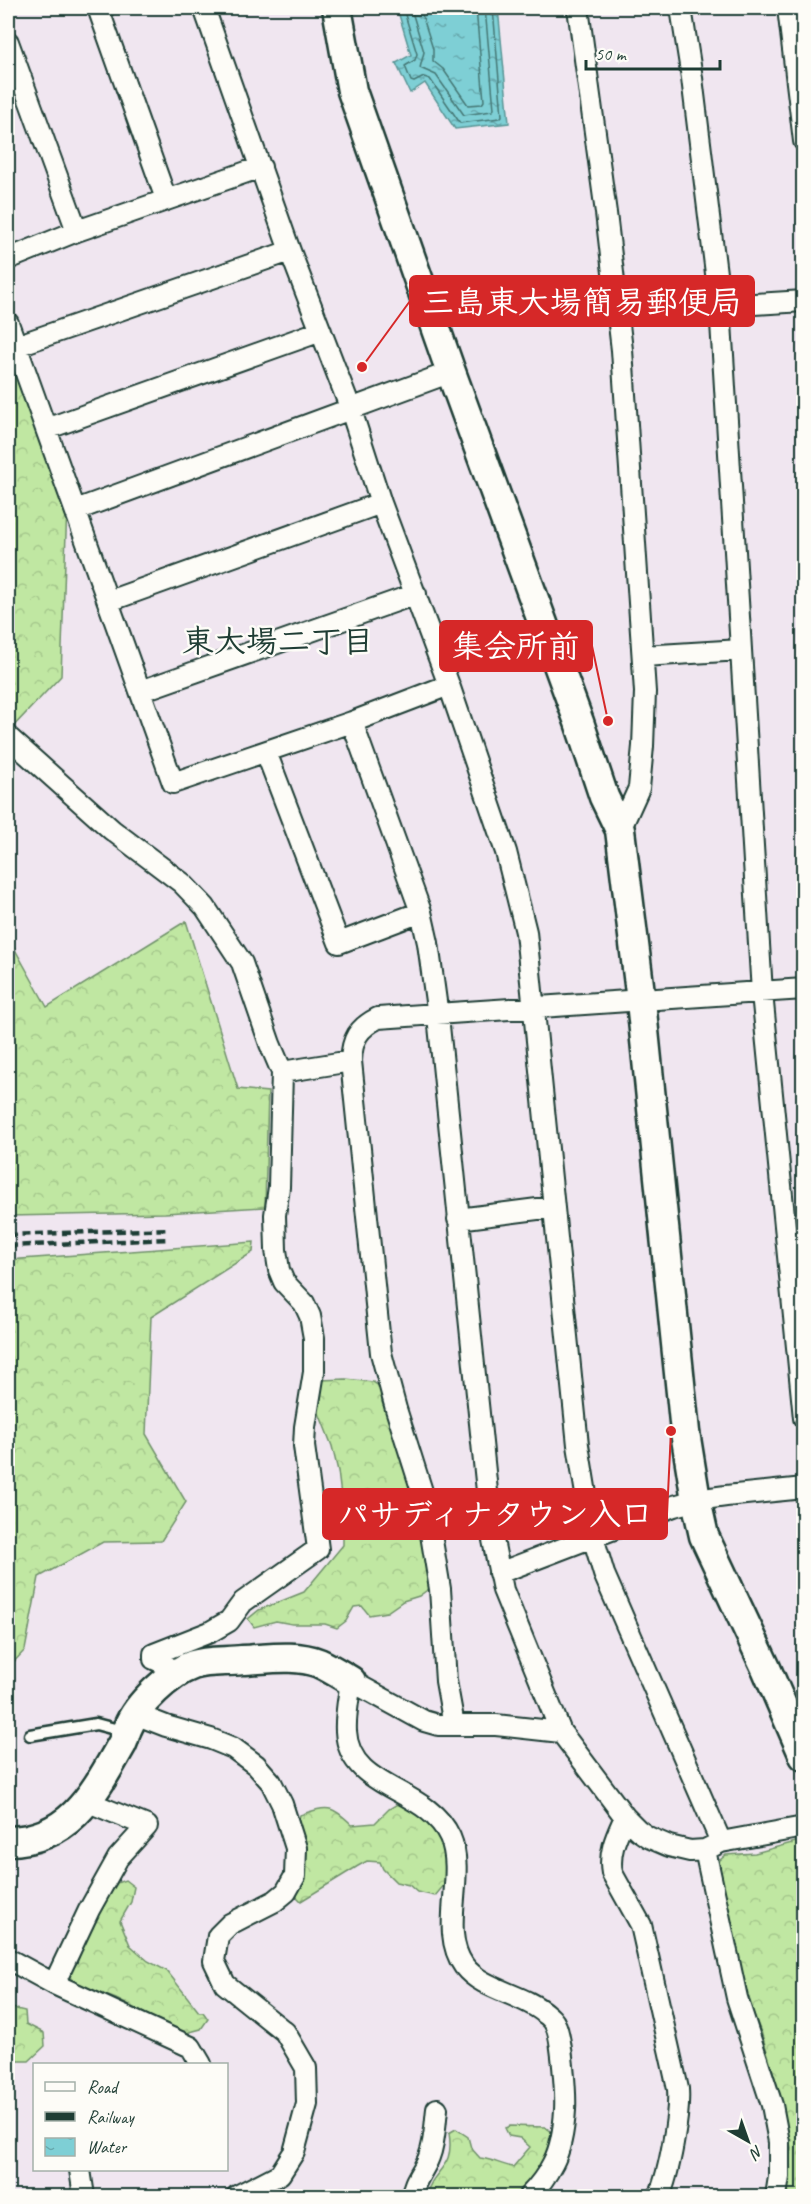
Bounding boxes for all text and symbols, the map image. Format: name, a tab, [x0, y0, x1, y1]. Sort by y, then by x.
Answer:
scale bar	[586, 33, 720, 71]
text: 50 m	[595, 43, 628, 65]
callout: 三島東大場簡易郵便局	[410, 276, 754, 326]
text: 三島東大場簡易郵便局	[422, 282, 742, 323]
district label: 東大場二丁目	[182, 621, 374, 662]
callout: 集会所前	[440, 621, 592, 671]
text: 集会所前	[452, 626, 580, 667]
callout: パサディナタウン入口	[323, 1489, 667, 1539]
text: パサディナタウン入口	[337, 1494, 653, 1535]
legend	[33, 2063, 228, 2171]
text: Road	[87, 2076, 120, 2098]
text: Railway	[87, 2106, 135, 2128]
north arrow	[718, 2111, 778, 2171]
text: Water	[87, 2136, 128, 2158]
text: N	[744, 2141, 767, 2165]

